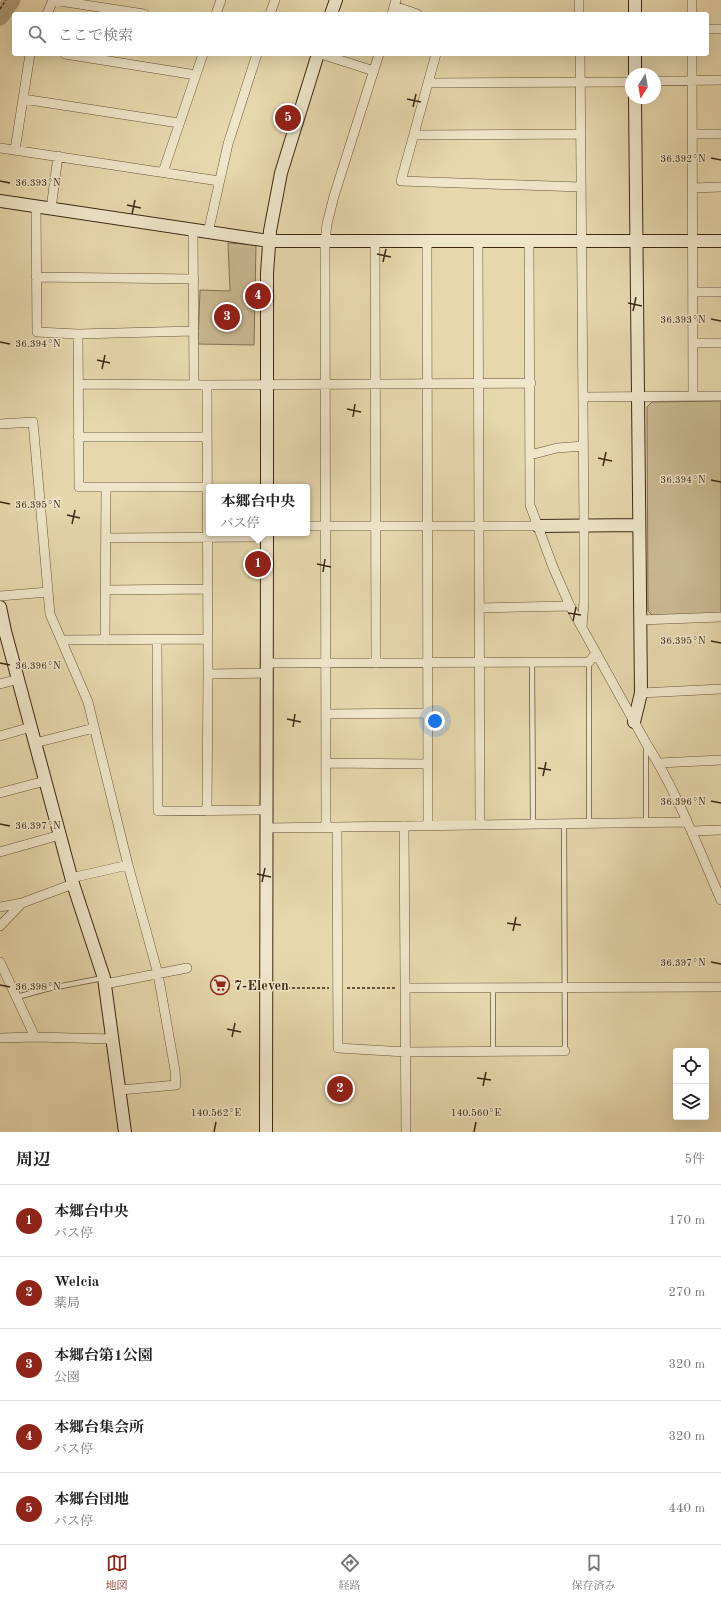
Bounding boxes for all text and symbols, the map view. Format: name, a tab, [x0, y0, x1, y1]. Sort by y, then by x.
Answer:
search box	[12, 12, 709, 56]
icon: search	[26, 23, 48, 45]
text: ここで検索	[58, 29, 133, 44]
north arrow	[625, 68, 661, 104]
pin: 5	[275, 103, 301, 133]
text: 36.392°N	[660, 154, 706, 164]
text: 36.393°N	[15, 178, 61, 188]
pin: 4	[245, 281, 271, 311]
pin: 3	[214, 302, 240, 332]
text: 36.393°N	[660, 315, 706, 325]
text: 36.394°N	[15, 339, 61, 349]
text: 36.394°N	[660, 475, 706, 485]
popup	[206, 484, 310, 536]
text: 本郷台中央	[220, 495, 296, 510]
text: 36.395°N	[15, 500, 61, 510]
text: バス停	[220, 517, 260, 530]
pin: 1	[245, 549, 271, 579]
text: 36.395°N	[660, 636, 706, 646]
text: 36.396°N	[15, 661, 61, 671]
your location	[425, 711, 445, 731]
text: 36.396°N	[660, 797, 706, 807]
text: 36.397°N	[15, 821, 61, 831]
text: 36.397°N	[660, 958, 706, 968]
supermarket icon: 7-Eleven	[209, 974, 231, 996]
place label: 7-Eleven	[234, 979, 289, 993]
text: 36.398°N	[15, 982, 61, 992]
map controls	[673, 1048, 709, 1120]
button: locate	[673, 1048, 709, 1084]
pin: 2	[327, 1074, 353, 1104]
button: layers	[673, 1084, 709, 1120]
text: 140.562°E	[191, 1108, 241, 1118]
text: 140.560°E	[451, 1108, 501, 1118]
text: 周辺	[16, 1152, 50, 1169]
text: 5件	[684, 1153, 705, 1166]
text: 本郷台中央	[54, 1205, 129, 1220]
text: 1	[25, 1214, 33, 1227]
text: 170 m	[668, 1214, 705, 1227]
text: バス停	[54, 1227, 93, 1240]
text: Welcia	[54, 1275, 99, 1290]
text: 2	[25, 1286, 33, 1299]
text: 270 m	[668, 1286, 705, 1299]
text: 薬局	[54, 1297, 80, 1310]
text: 本郷台第1公園	[54, 1349, 153, 1364]
text: 3	[25, 1358, 33, 1371]
text: 320 m	[668, 1358, 705, 1371]
text: 公園	[54, 1371, 80, 1384]
text: 本郷台集会所	[54, 1421, 144, 1436]
text: 4	[25, 1430, 33, 1443]
text: 320 m	[668, 1430, 705, 1443]
text: バス停	[54, 1443, 93, 1456]
text: 本郷台団地	[54, 1493, 129, 1508]
text: 5	[25, 1502, 33, 1515]
text: 440 m	[668, 1502, 705, 1515]
text: バス停	[54, 1515, 93, 1528]
tab: 地図	[106, 1552, 128, 1594]
tab: 経路	[339, 1552, 361, 1594]
tab: 保存済み	[572, 1552, 616, 1594]

